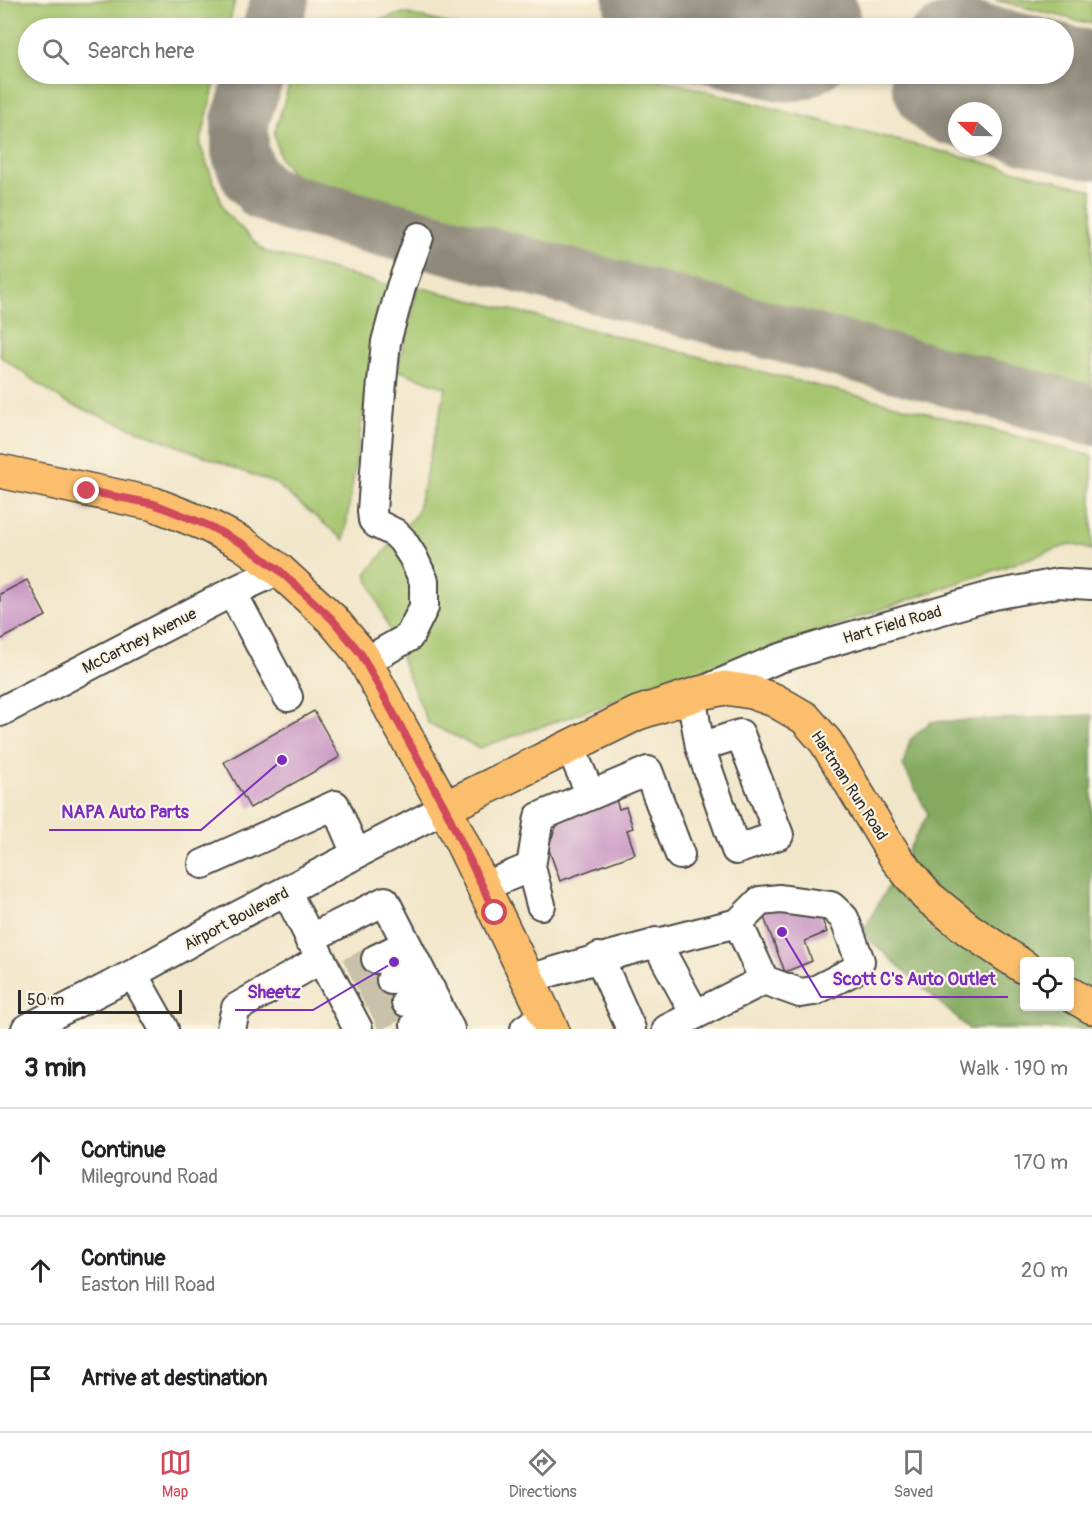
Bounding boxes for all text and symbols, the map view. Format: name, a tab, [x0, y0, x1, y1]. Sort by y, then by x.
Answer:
search box	[18, 18, 1074, 84]
icon: search	[39, 35, 72, 68]
text: Search here	[87, 37, 194, 65]
north arrow	[948, 102, 1002, 156]
route end	[73, 477, 99, 503]
street label: Hart Field Road	[841, 601, 944, 649]
street label: McCartney Avenue	[79, 603, 200, 678]
street label: Hartman Run Road	[806, 727, 892, 844]
callout: NAPA Auto Parts	[49, 794, 201, 830]
text: NAPA Auto Parts	[61, 801, 190, 824]
street label: Airport Boulevard	[181, 883, 292, 955]
route start	[481, 899, 507, 925]
map controls	[1020, 957, 1074, 1011]
button: locate	[1020, 957, 1074, 1011]
callout: Scott C's Auto Outlet	[821, 961, 1008, 997]
text: Scott C's Auto Outlet	[832, 968, 996, 991]
callout: Sheetz	[235, 974, 313, 1010]
text: Sheetz	[247, 981, 301, 1004]
scale bar	[18, 987, 182, 1014]
text: 50 m	[27, 990, 64, 1010]
text: 3 min	[24, 1052, 86, 1084]
text: Walk · 190 m	[960, 1056, 1068, 1081]
text: Continue	[81, 1136, 165, 1164]
icon: ahead	[24, 1146, 57, 1179]
text: 170 m	[1014, 1150, 1068, 1175]
text: Mileground Road	[81, 1164, 218, 1189]
text: Continue	[81, 1244, 165, 1272]
icon: ahead	[24, 1254, 57, 1287]
text: 20 m	[1021, 1258, 1068, 1283]
text: Easton Hill Road	[81, 1272, 215, 1297]
icon: arrive	[24, 1362, 57, 1395]
text: Arrive at destination	[81, 1364, 267, 1392]
tab: Map	[159, 1446, 192, 1502]
tab: Directions	[509, 1446, 577, 1502]
tab: Saved	[894, 1446, 933, 1502]

